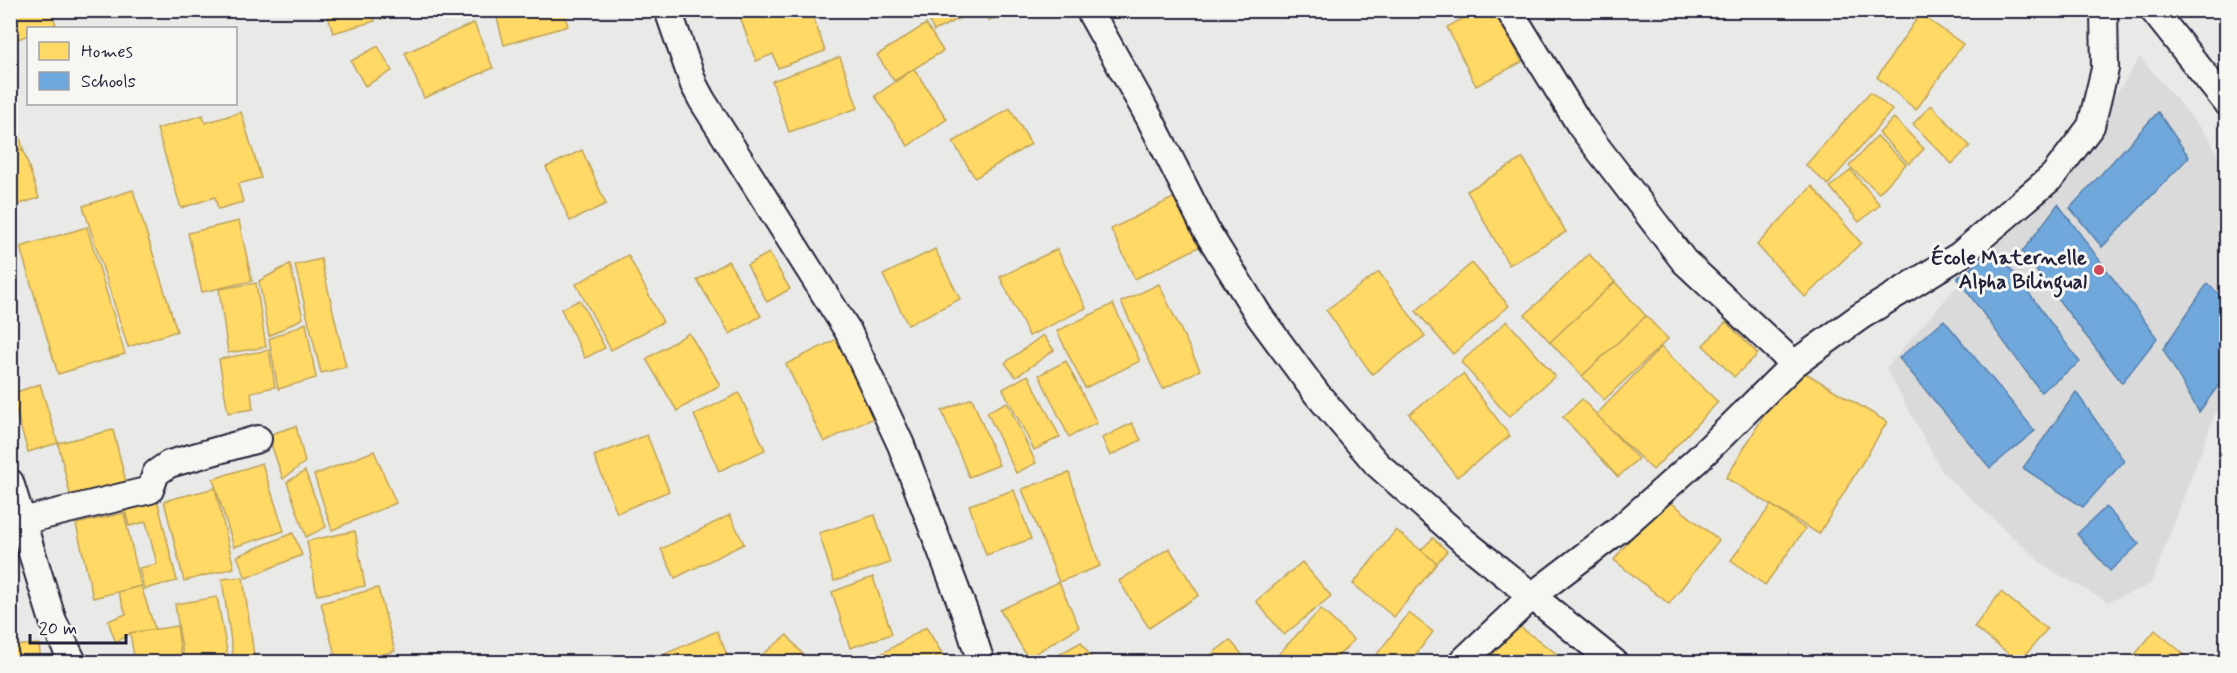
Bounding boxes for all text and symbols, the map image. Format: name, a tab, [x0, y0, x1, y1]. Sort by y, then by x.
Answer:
legend	[27, 27, 237, 105]
text: Homes	[81, 40, 133, 64]
text: Schools	[81, 70, 136, 94]
place label: École Maternelle Alpha Bilingual	[1931, 244, 2087, 298]
marker: École Maternelle Alpha Bilingual	[2092, 263, 2106, 277]
scale bar	[30, 607, 126, 645]
text: 20 m	[39, 617, 77, 641]

